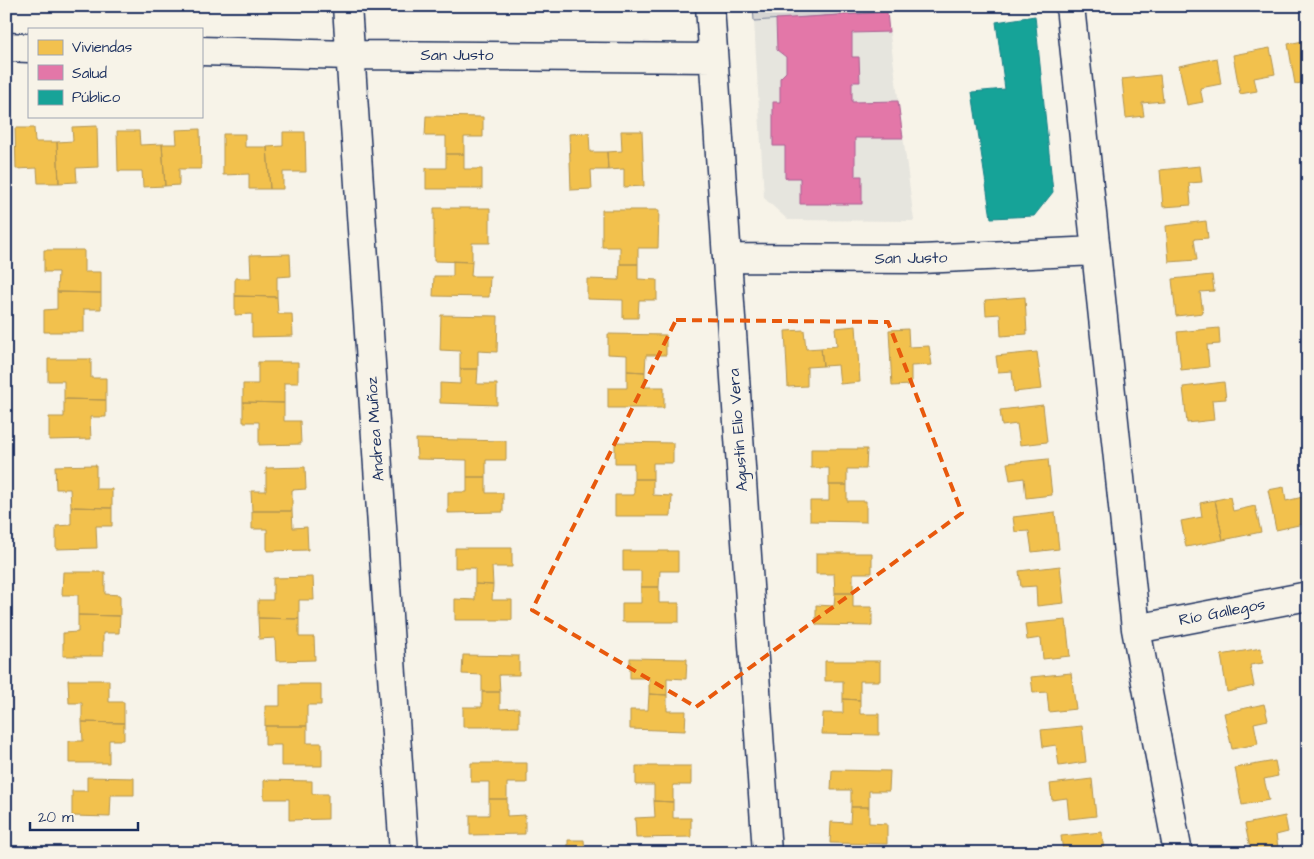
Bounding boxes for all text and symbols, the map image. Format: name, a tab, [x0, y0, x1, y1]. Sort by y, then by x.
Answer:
legend	[28, 28, 202, 118]
text: Viviendas	[72, 37, 133, 58]
street label: San Justo	[421, 44, 493, 66]
text: Salud	[72, 63, 107, 84]
text: Público	[72, 87, 121, 108]
street label: San Justo	[874, 246, 948, 270]
street label: Agustín Elio Vera	[723, 368, 754, 492]
street label: Andrea Muñoz	[360, 376, 390, 482]
street label: Río Gallegos	[1177, 593, 1267, 632]
scale bar	[30, 799, 138, 831]
text: 20 m	[38, 807, 74, 828]

